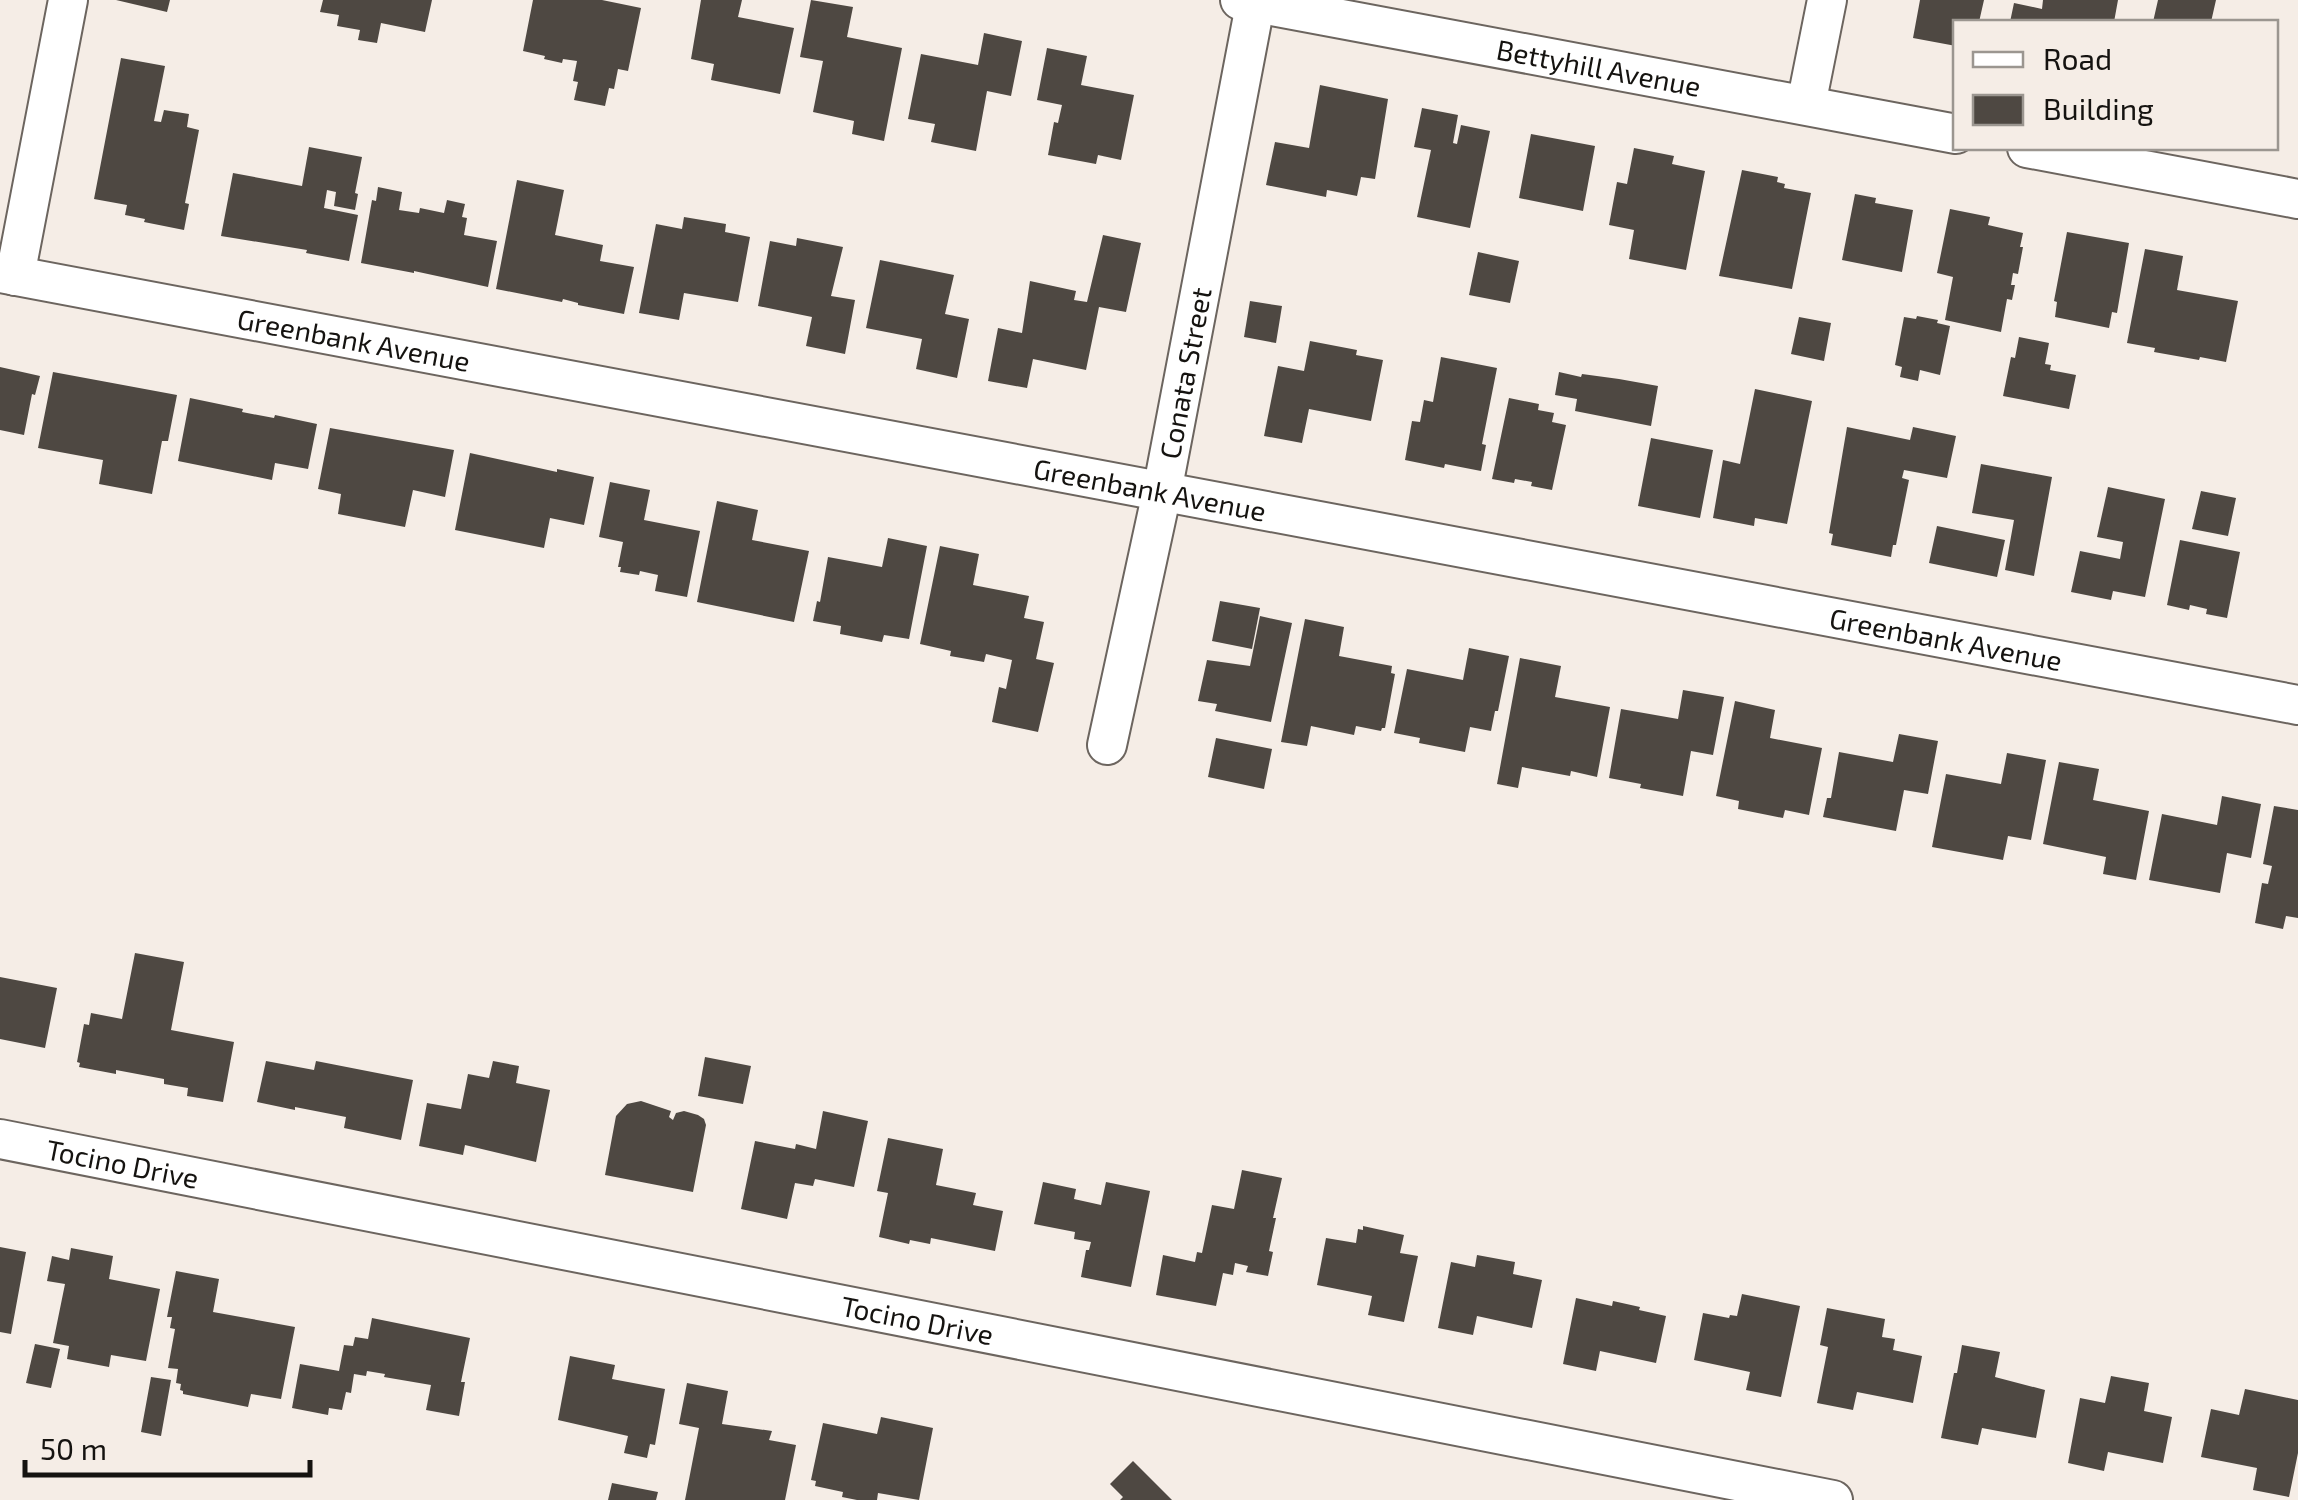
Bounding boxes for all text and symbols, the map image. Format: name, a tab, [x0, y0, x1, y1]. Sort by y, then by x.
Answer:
legend	[1953, 20, 2278, 150]
street label: Bettyhill Avenue	[1494, 31, 1704, 103]
text: Road	[2043, 40, 2112, 76]
text: Building	[2043, 90, 2154, 126]
street label: Conata Street	[1152, 285, 1218, 462]
street label: Greenbank Avenue	[235, 301, 473, 378]
street label: Greenbank Avenue	[1031, 451, 1269, 528]
street label: Greenbank Avenue	[1827, 600, 2065, 677]
street label: Tocino Drive	[43, 1132, 202, 1195]
street label: Tocino Drive	[838, 1288, 997, 1351]
scale bar	[25, 1415, 310, 1477]
text: 50 m	[40, 1430, 107, 1466]

